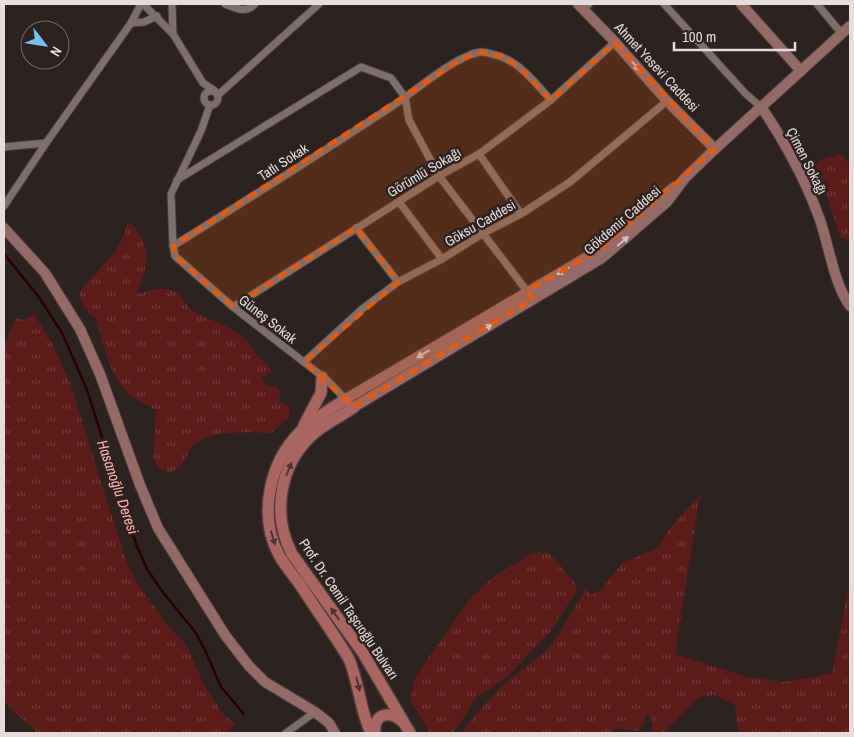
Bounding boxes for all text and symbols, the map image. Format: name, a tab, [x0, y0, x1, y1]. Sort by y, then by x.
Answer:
street label: Ahmet Yesevi Caddesi	[610, 18, 703, 116]
north arrow	[20, 20, 70, 70]
scale bar	[674, 20, 795, 52]
text: 100 m	[682, 26, 716, 47]
text: N	[46, 44, 66, 60]
one-way arrow	[630, 59, 641, 72]
street label: Çimen Sokağı	[782, 125, 832, 197]
street label: Tatlı Sokak	[254, 139, 312, 185]
street label: Görümlü Sokağı	[384, 143, 464, 201]
street label: Gökdemir Caddesi	[580, 182, 664, 258]
street label: Göksu Caddesi	[441, 195, 519, 251]
one-way arrow	[616, 235, 628, 247]
one-way arrow	[556, 266, 569, 275]
street label: Güneş Sokak	[235, 291, 301, 347]
one-way arrow	[479, 323, 492, 332]
one-way arrow	[416, 349, 429, 358]
water label: Hasanoğlu Deresi	[92, 437, 144, 538]
one-way arrow	[285, 461, 293, 476]
one-way arrow	[269, 530, 277, 545]
street label: Prof. Dr. Cemil Taşcıoğlu Bulvarı	[295, 535, 403, 683]
one-way arrow	[330, 607, 340, 621]
one-way arrow	[354, 677, 362, 692]

